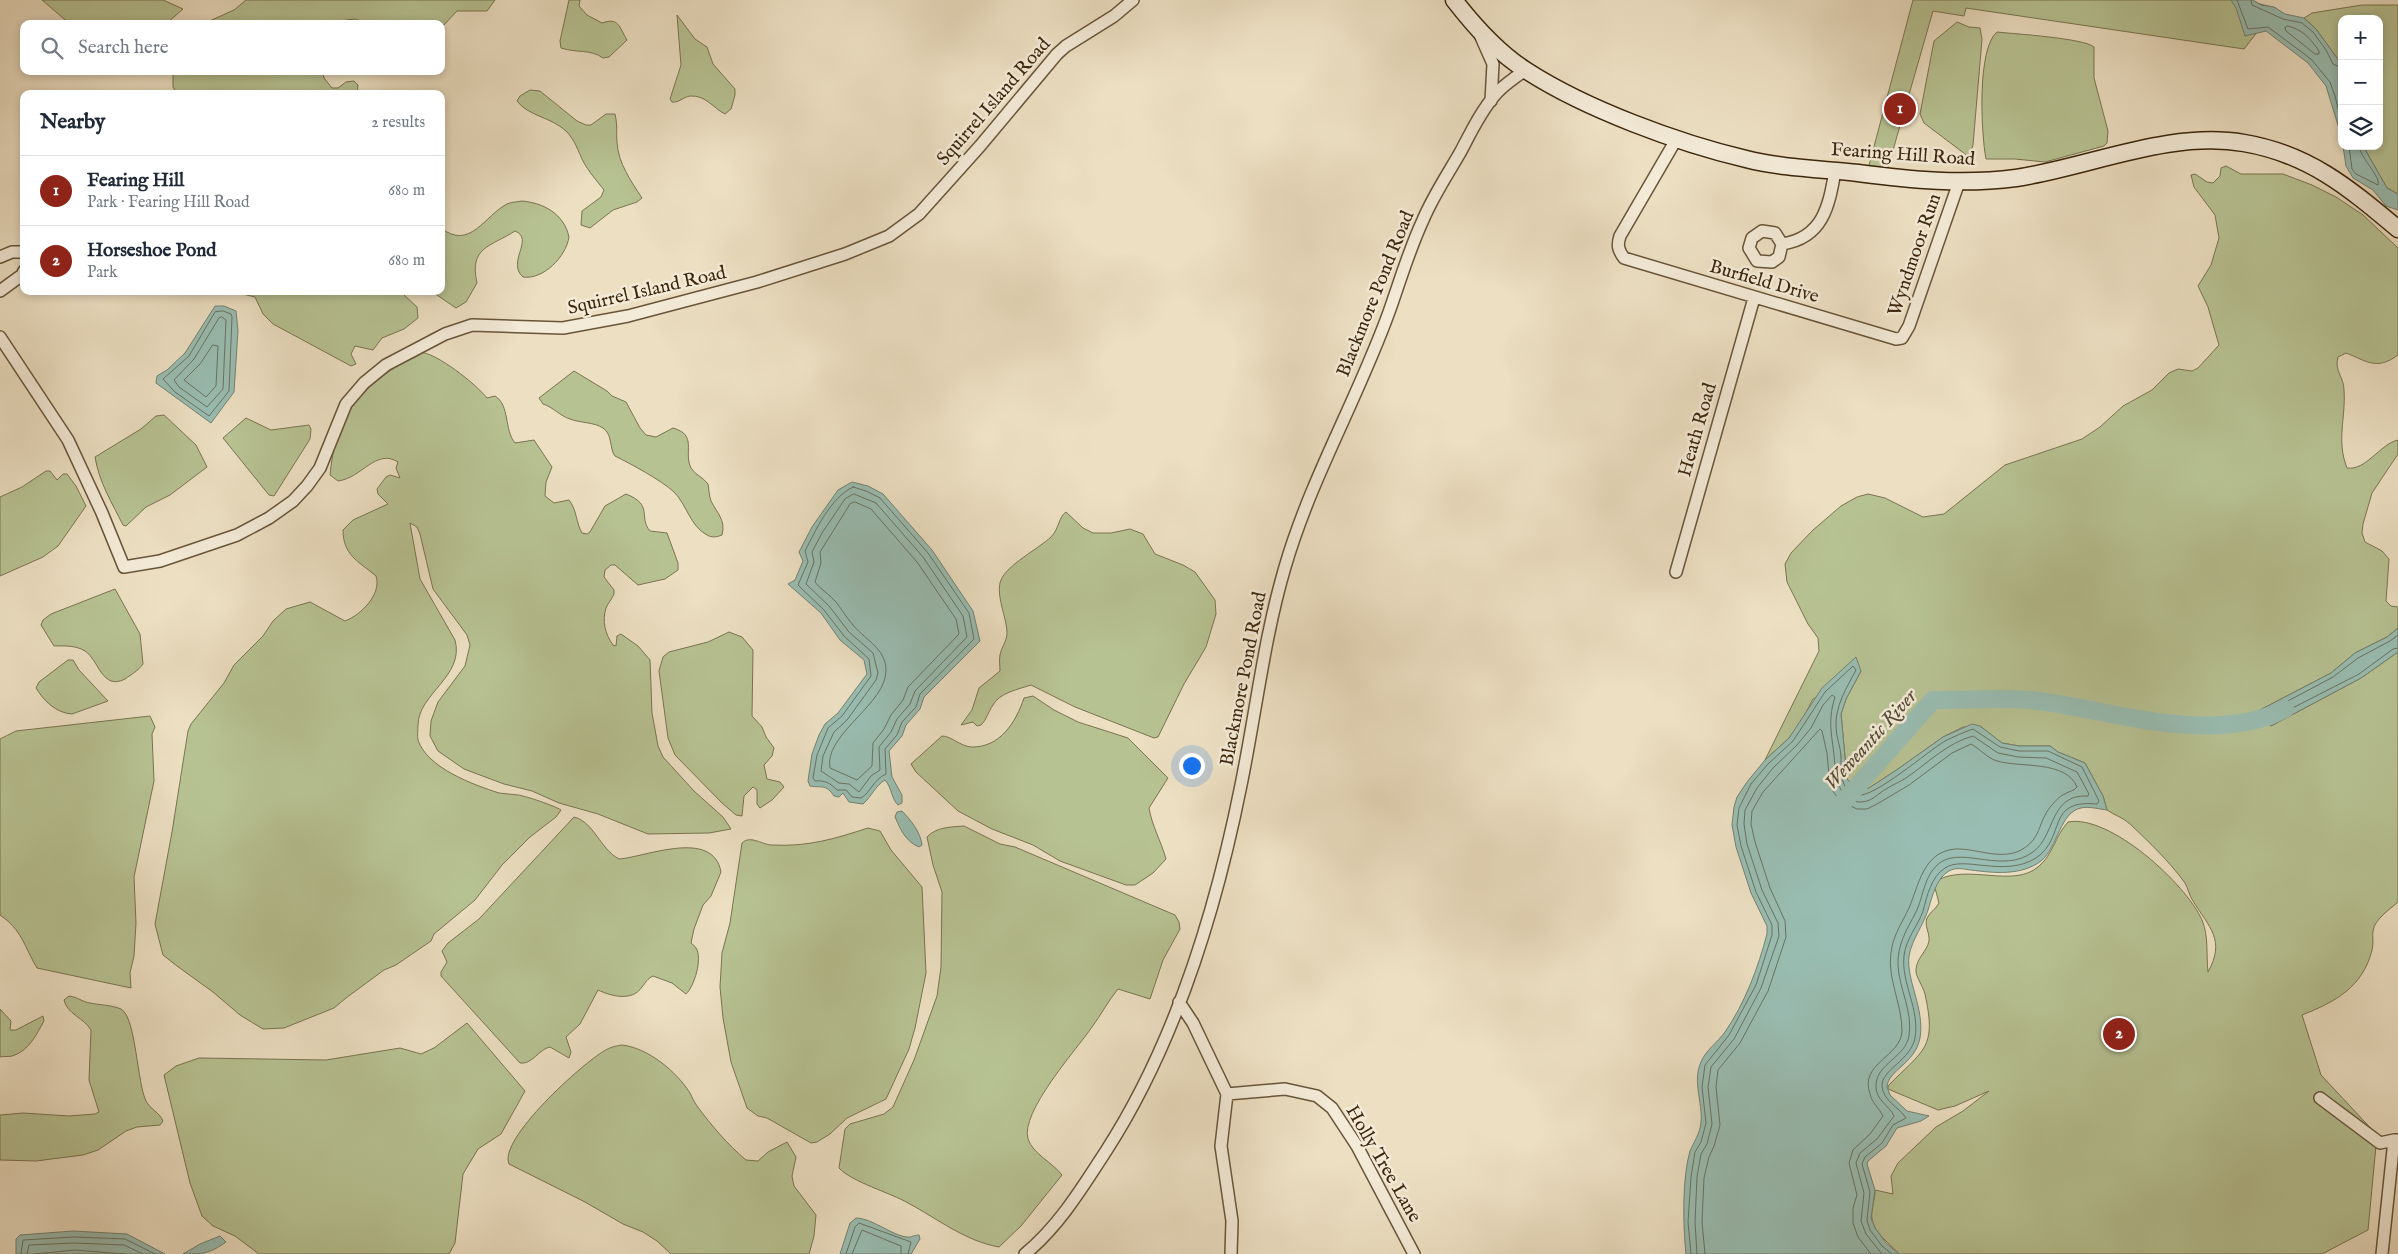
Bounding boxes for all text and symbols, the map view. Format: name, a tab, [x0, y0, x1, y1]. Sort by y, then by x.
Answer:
map controls	[2338, 15, 2383, 150]
button: +	[2338, 15, 2383, 60]
search box	[20, 20, 445, 75]
street label: Squirrel Island Road	[932, 32, 1057, 171]
icon: search	[38, 34, 66, 62]
text: Search here	[78, 36, 169, 60]
button: −	[2338, 60, 2383, 105]
pin: 1	[1884, 90, 1916, 128]
button: layers	[2338, 105, 2383, 150]
text: Nearby	[40, 109, 105, 136]
text: 2 results	[371, 113, 425, 133]
street label: Fearing Hill Road	[1830, 138, 1977, 172]
text: Fearing Hill	[87, 169, 184, 193]
text: 1	[53, 181, 59, 201]
text: 680 m	[388, 181, 425, 201]
street label: Wyndmoor Run	[1883, 191, 1947, 319]
text: Park · Fearing Hill Road	[87, 193, 250, 213]
street label: Blackmore Pond Road	[1332, 207, 1421, 381]
text: Horseshoe Pond	[87, 239, 216, 263]
text: 2	[52, 251, 60, 271]
text: 680 m	[388, 251, 425, 271]
street label: Burfield Drive	[1706, 255, 1822, 309]
street label: Squirrel Island Road	[566, 261, 729, 321]
text: Park	[87, 263, 117, 283]
street label: Heath Road	[1673, 379, 1723, 480]
street label: Blackmore Pond Road	[1215, 589, 1273, 768]
water label: Weweantic River	[1819, 684, 1923, 795]
your location	[1179, 753, 1205, 779]
pin: 2	[2103, 1015, 2135, 1053]
street label: Holly Tree Lane	[1340, 1101, 1426, 1227]

